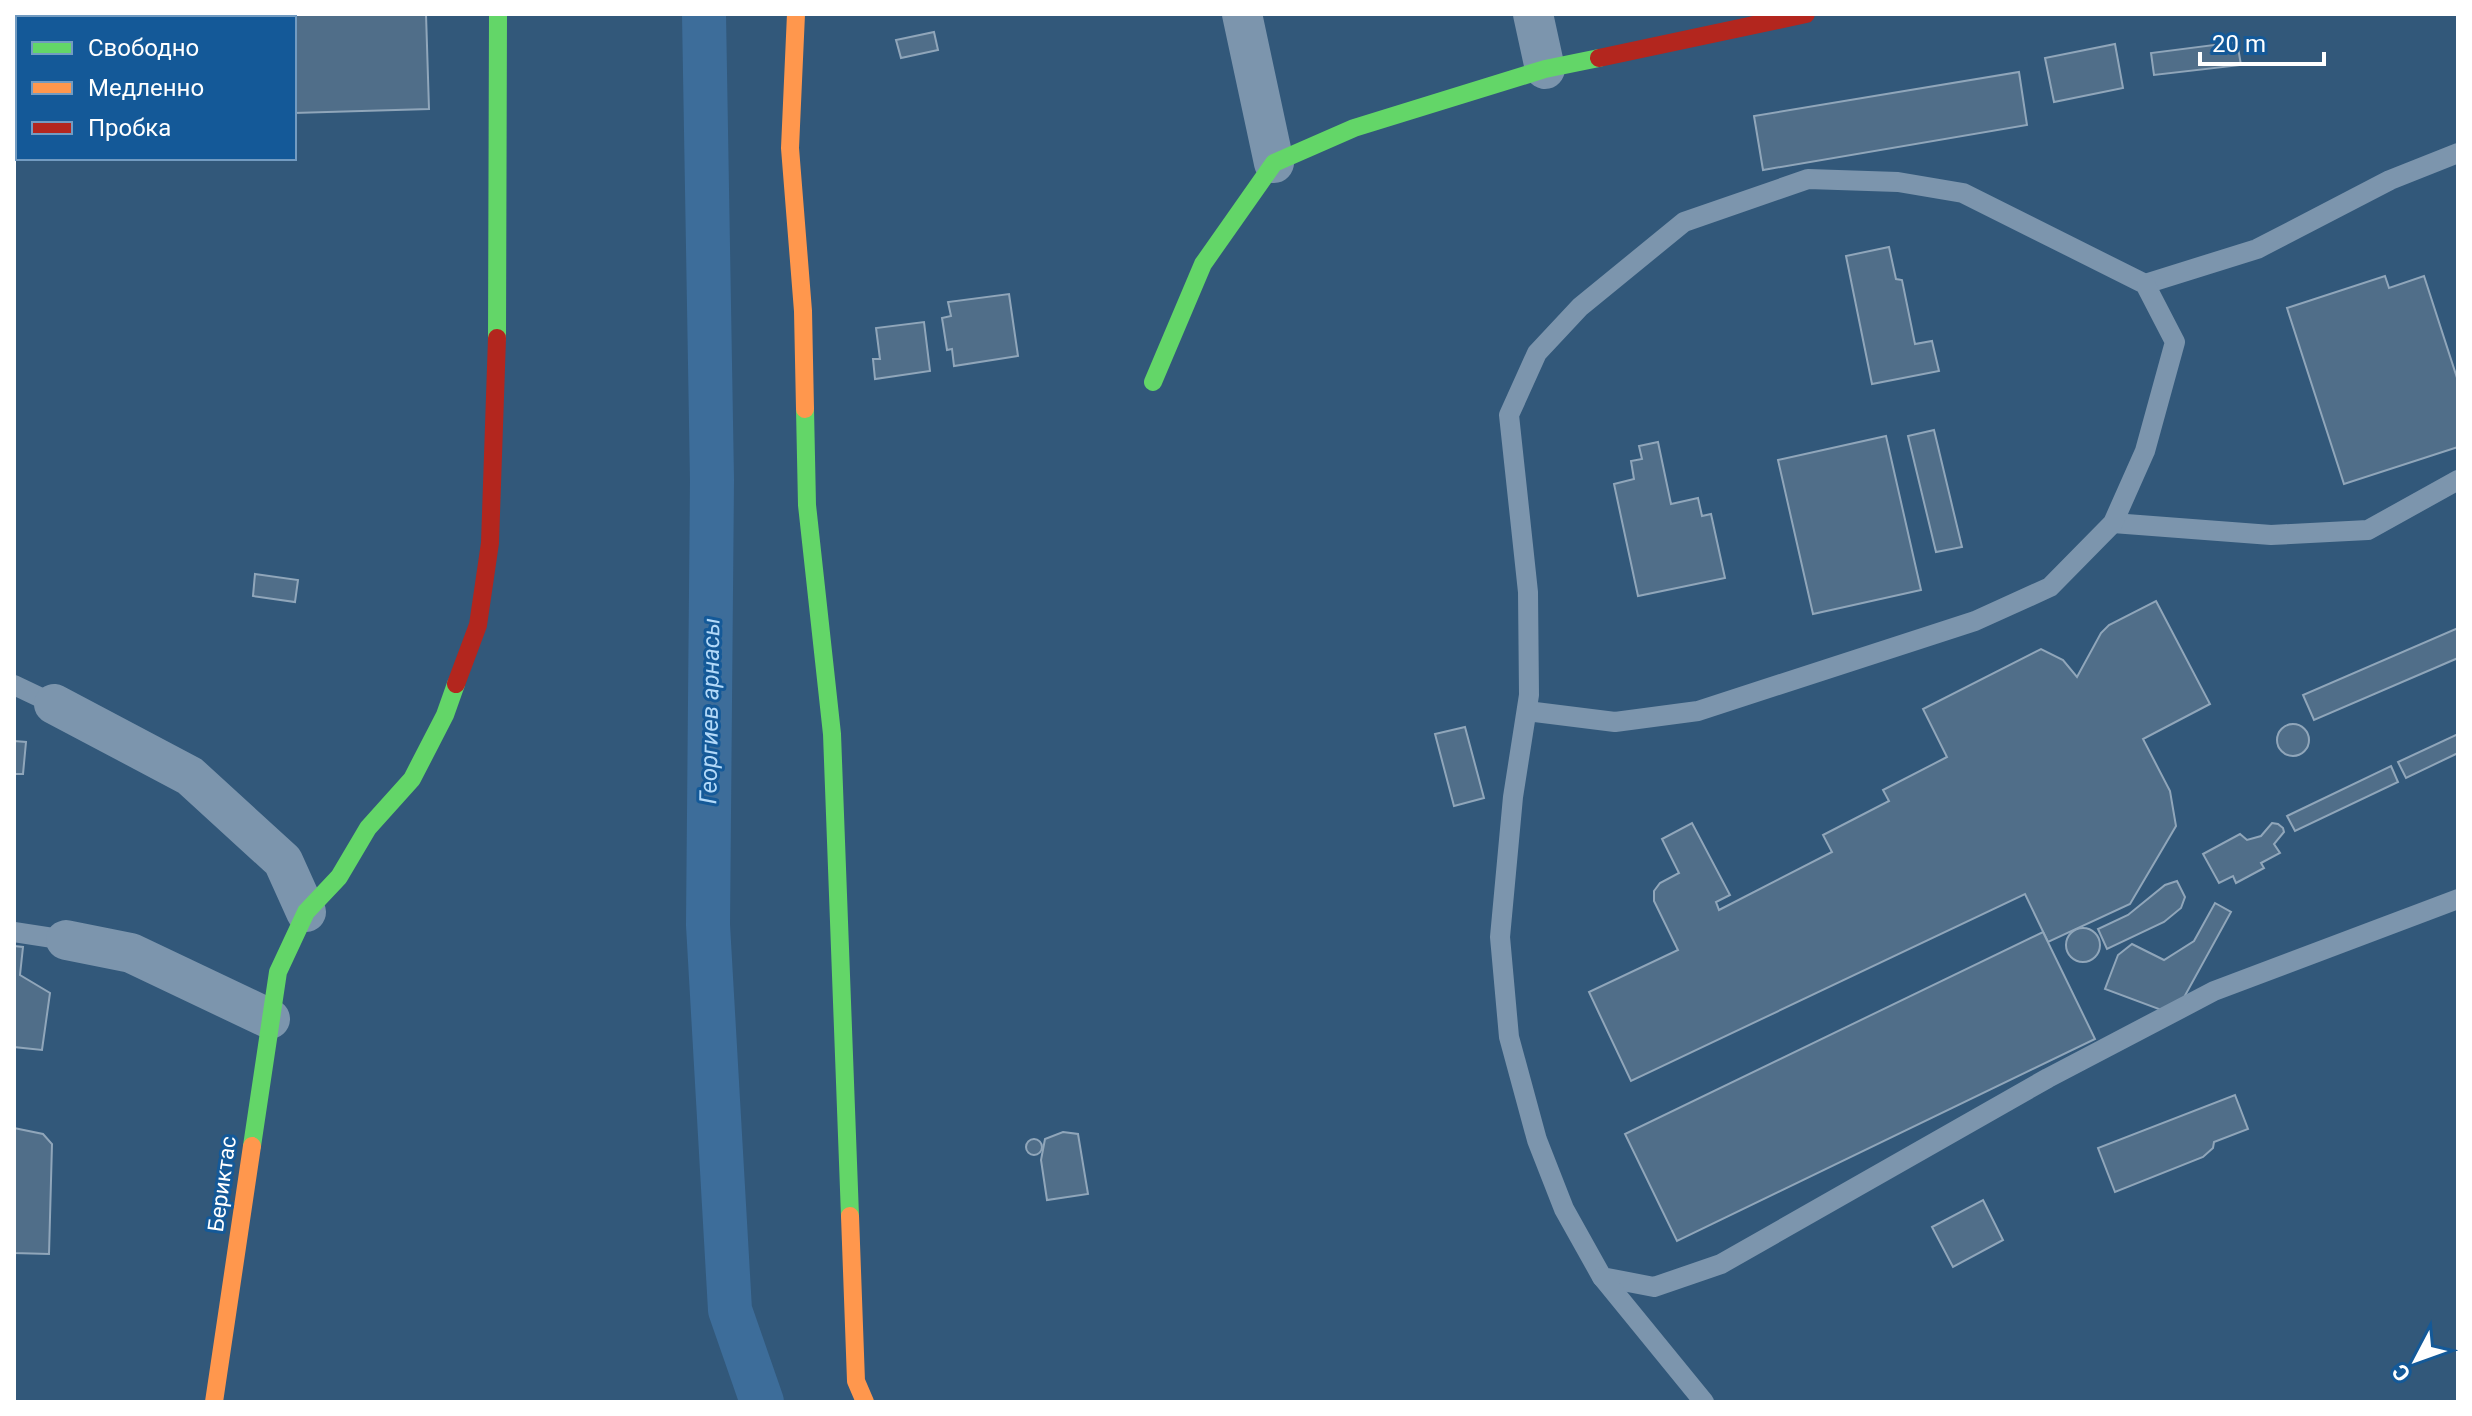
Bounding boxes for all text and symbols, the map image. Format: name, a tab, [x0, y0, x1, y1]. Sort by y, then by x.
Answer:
legend	[16, 16, 296, 160]
scale bar	[2200, 16, 2324, 66]
text: 20 m	[2212, 30, 2266, 58]
text: Свободно	[88, 34, 199, 62]
text: Медленно	[88, 74, 204, 102]
text: Пробка	[88, 114, 171, 142]
water label: Георгиев арнасы	[694, 618, 726, 804]
street label: Бериктас	[203, 1135, 241, 1233]
north arrow	[2376, 1320, 2456, 1400]
text: С	[2387, 1359, 2415, 1386]

